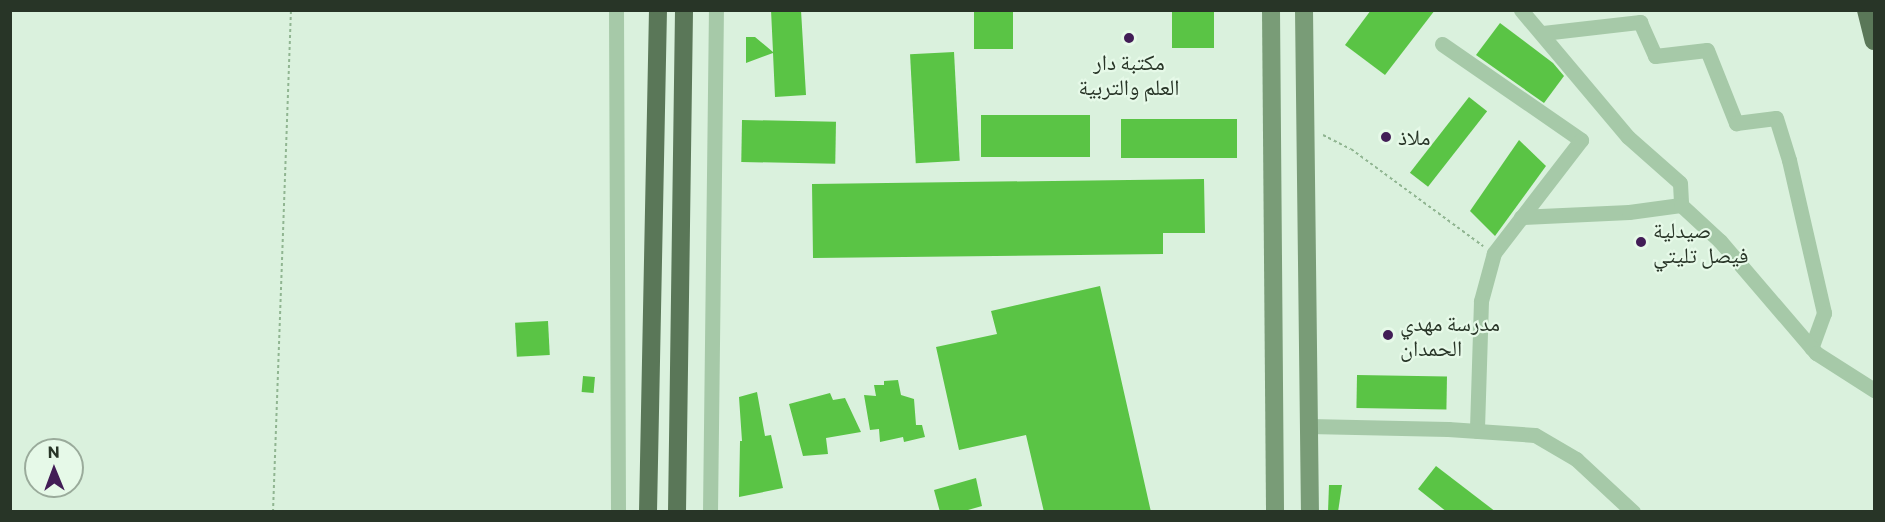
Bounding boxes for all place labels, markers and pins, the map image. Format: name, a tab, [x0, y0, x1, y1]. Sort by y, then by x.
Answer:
marker: مكتبة دار العلم والتربية	[1122, 31, 1136, 45]
place label: مكتبة دار العلم والتربية	[1078, 48, 1180, 100]
place label: ملاذ	[1398, 124, 1431, 150]
marker: ملاذ	[1379, 130, 1393, 144]
place label: صيدلية فيصل تليتي	[1653, 216, 1748, 268]
marker: صيدلية فيصل تليتي	[1634, 235, 1648, 249]
place label: مدرسة مهدي الحمدان	[1400, 309, 1500, 360]
marker: مدرسة مهدي الحمدان	[1381, 328, 1395, 342]

